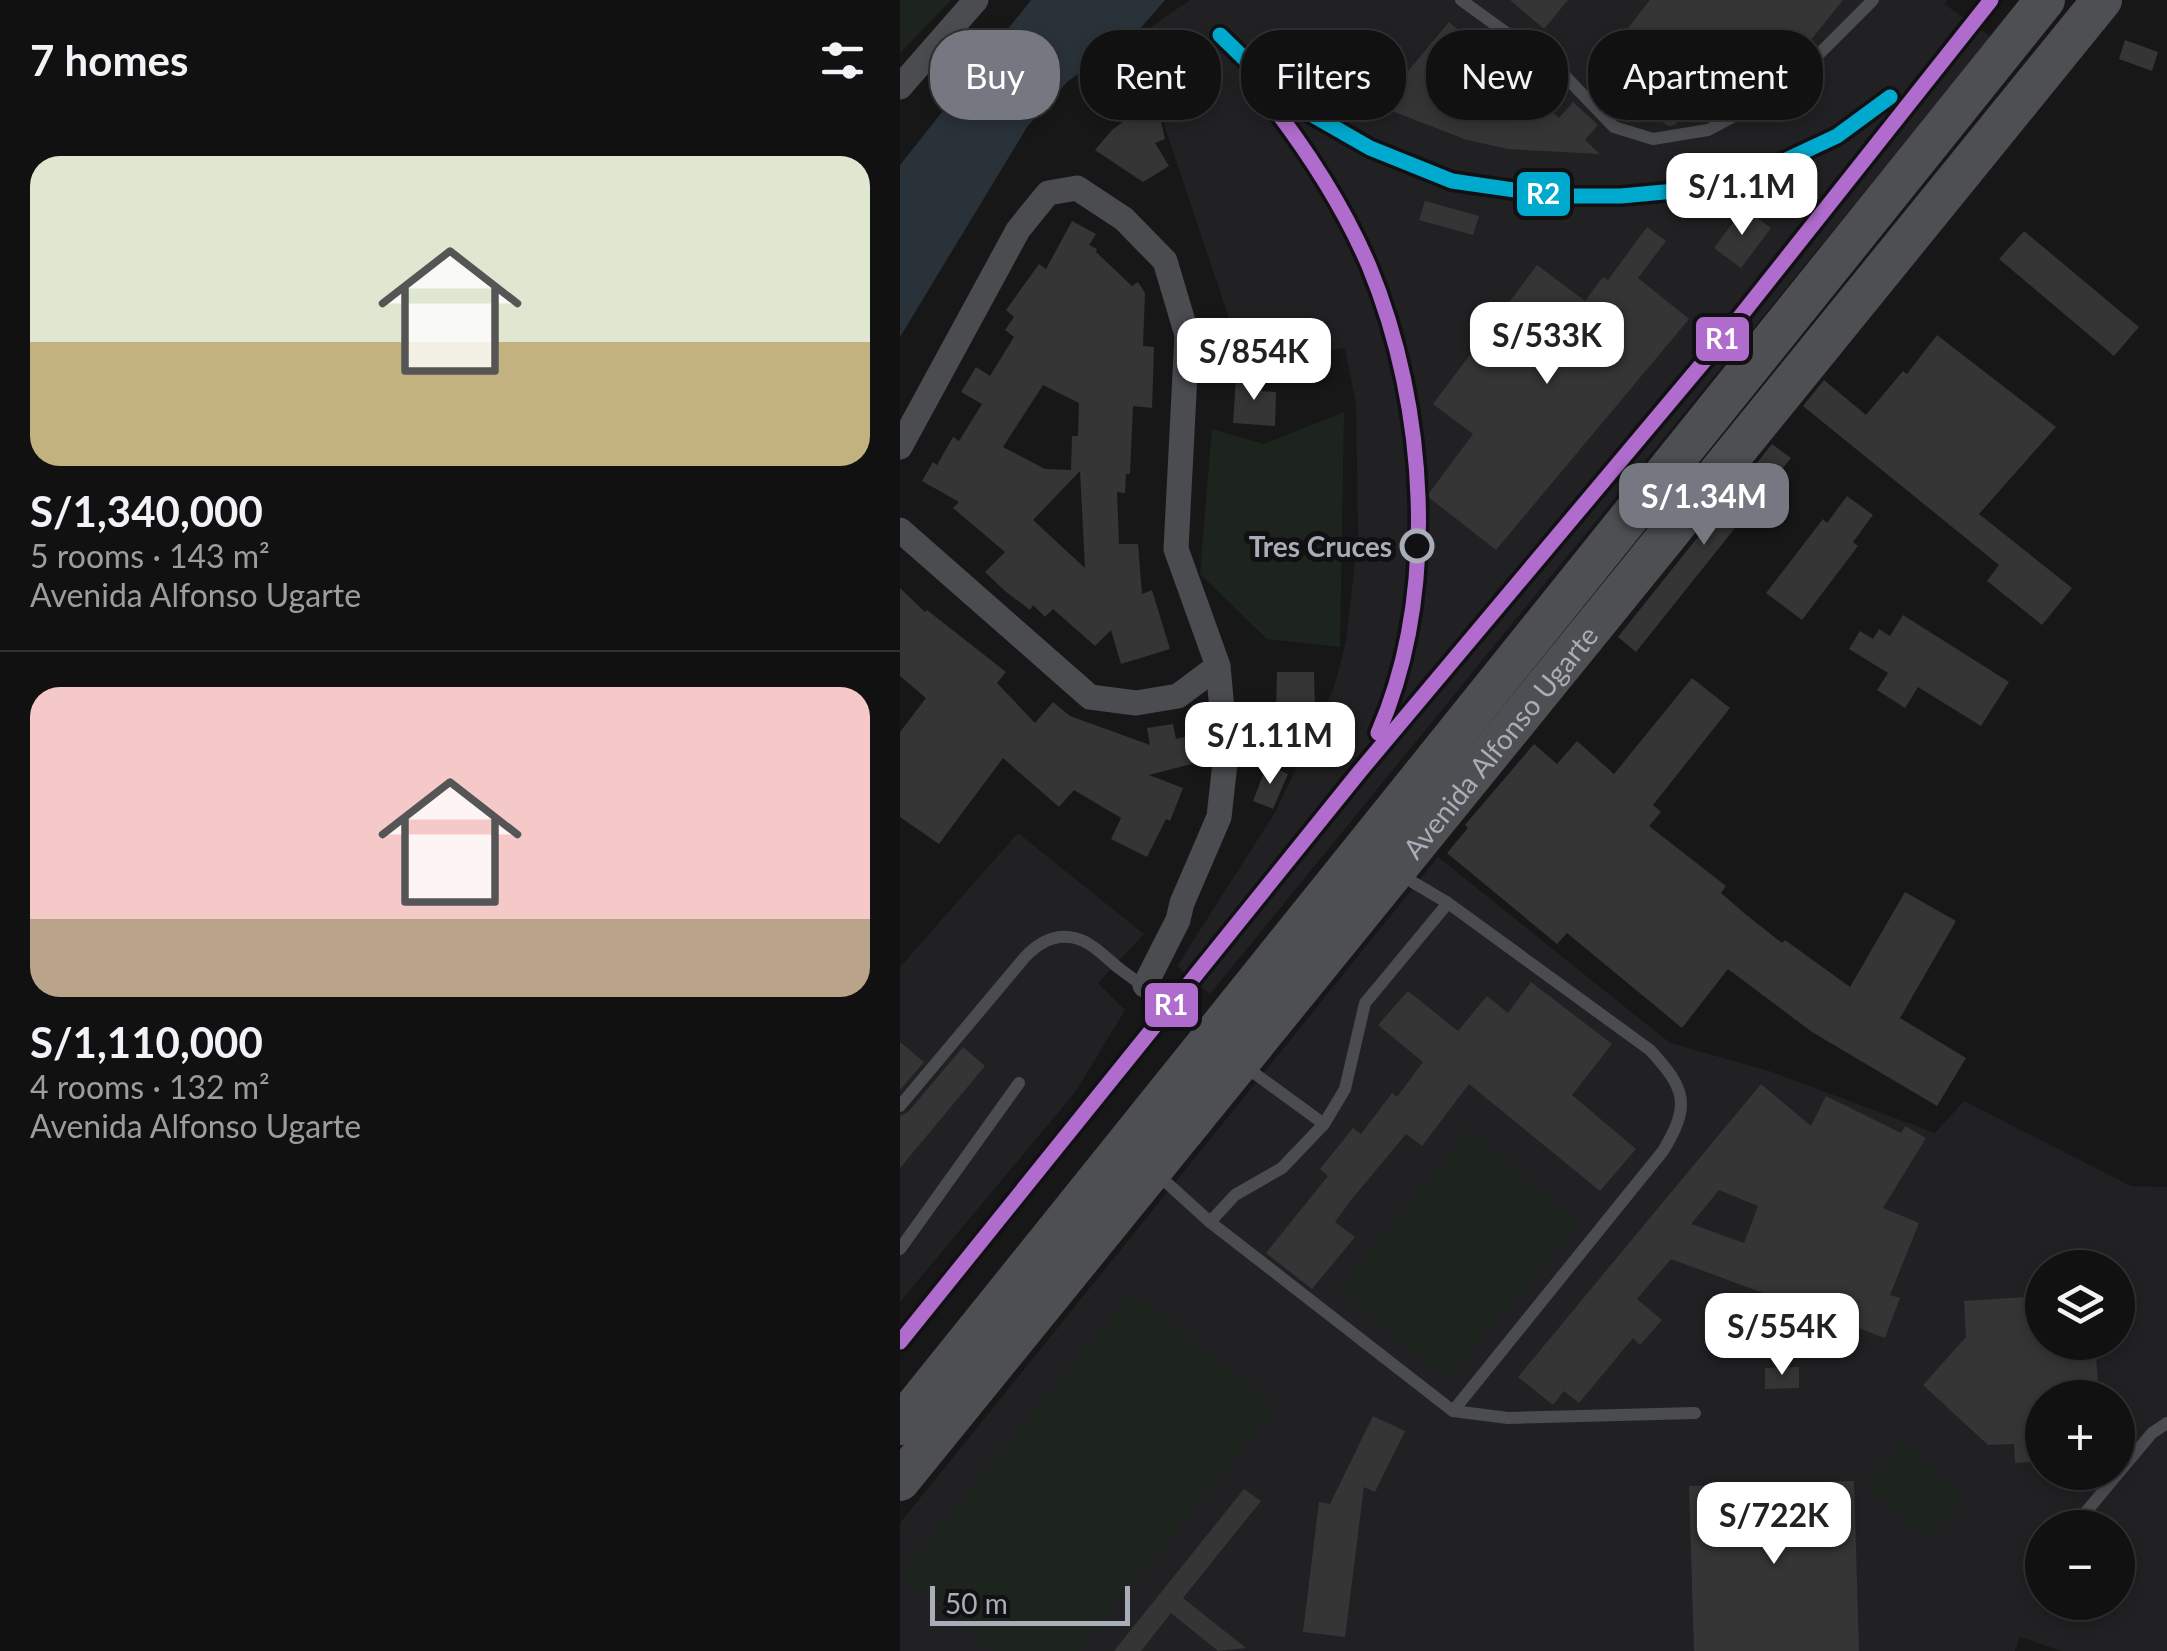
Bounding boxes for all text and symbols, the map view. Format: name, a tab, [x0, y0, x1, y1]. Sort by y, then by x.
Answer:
chip: Buy	[930, 30, 1060, 120]
chip: Rent	[1080, 30, 1221, 120]
chip: Filters	[1241, 30, 1406, 120]
chip: New	[1426, 30, 1568, 120]
chip: Apartment	[1588, 30, 1823, 120]
icon: filters	[815, 33, 870, 88]
text: 7 homes	[30, 35, 188, 85]
pin: S/1.1M	[1661, 153, 1823, 238]
text: S/1.1M	[1688, 166, 1796, 205]
line badge: R2	[1515, 170, 1572, 218]
text: R2	[1526, 176, 1560, 210]
icon: home	[360, 221, 540, 401]
pin: S/533K	[1466, 302, 1628, 387]
text: S/533K	[1492, 315, 1602, 354]
line badge: R1	[1694, 315, 1751, 363]
pin: S/854K	[1173, 318, 1335, 403]
text: R1	[1705, 321, 1739, 355]
text: S/854K	[1199, 331, 1309, 370]
pin: S/1.34M	[1612, 463, 1796, 548]
text: S/1.34M	[1641, 476, 1767, 515]
text: S/1,340,000	[30, 486, 263, 536]
place label: Tres Cruces	[1249, 529, 1392, 563]
marker: Tres Cruces	[1401, 530, 1433, 562]
text: 5 rooms · 143 m²	[30, 536, 270, 575]
text: Avenida Alfonso Ugarte	[30, 575, 361, 614]
street label: Avenida Alfonso Ugarte	[1395, 619, 1604, 865]
pin: S/1.11M	[1178, 702, 1362, 787]
text: S/1.11M	[1207, 715, 1333, 754]
icon: home	[360, 752, 540, 932]
line badge: R1	[1143, 981, 1200, 1029]
text: R1	[1154, 987, 1188, 1021]
text: S/1,110,000	[30, 1017, 263, 1067]
text: 4 rooms · 132 m²	[30, 1067, 270, 1106]
text: Avenida Alfonso Ugarte	[30, 1106, 361, 1145]
map controls	[2025, 1250, 2135, 1620]
button: layers	[2025, 1250, 2135, 1360]
pin: S/554K	[1701, 1293, 1863, 1378]
text: S/554K	[1727, 1306, 1837, 1345]
button: +	[2025, 1380, 2135, 1490]
pin: S/722K	[1693, 1482, 1855, 1567]
text: S/722K	[1719, 1495, 1829, 1534]
button: −	[2025, 1510, 2135, 1620]
scale bar	[930, 1581, 1130, 1626]
text: 50 m	[945, 1586, 1008, 1620]

